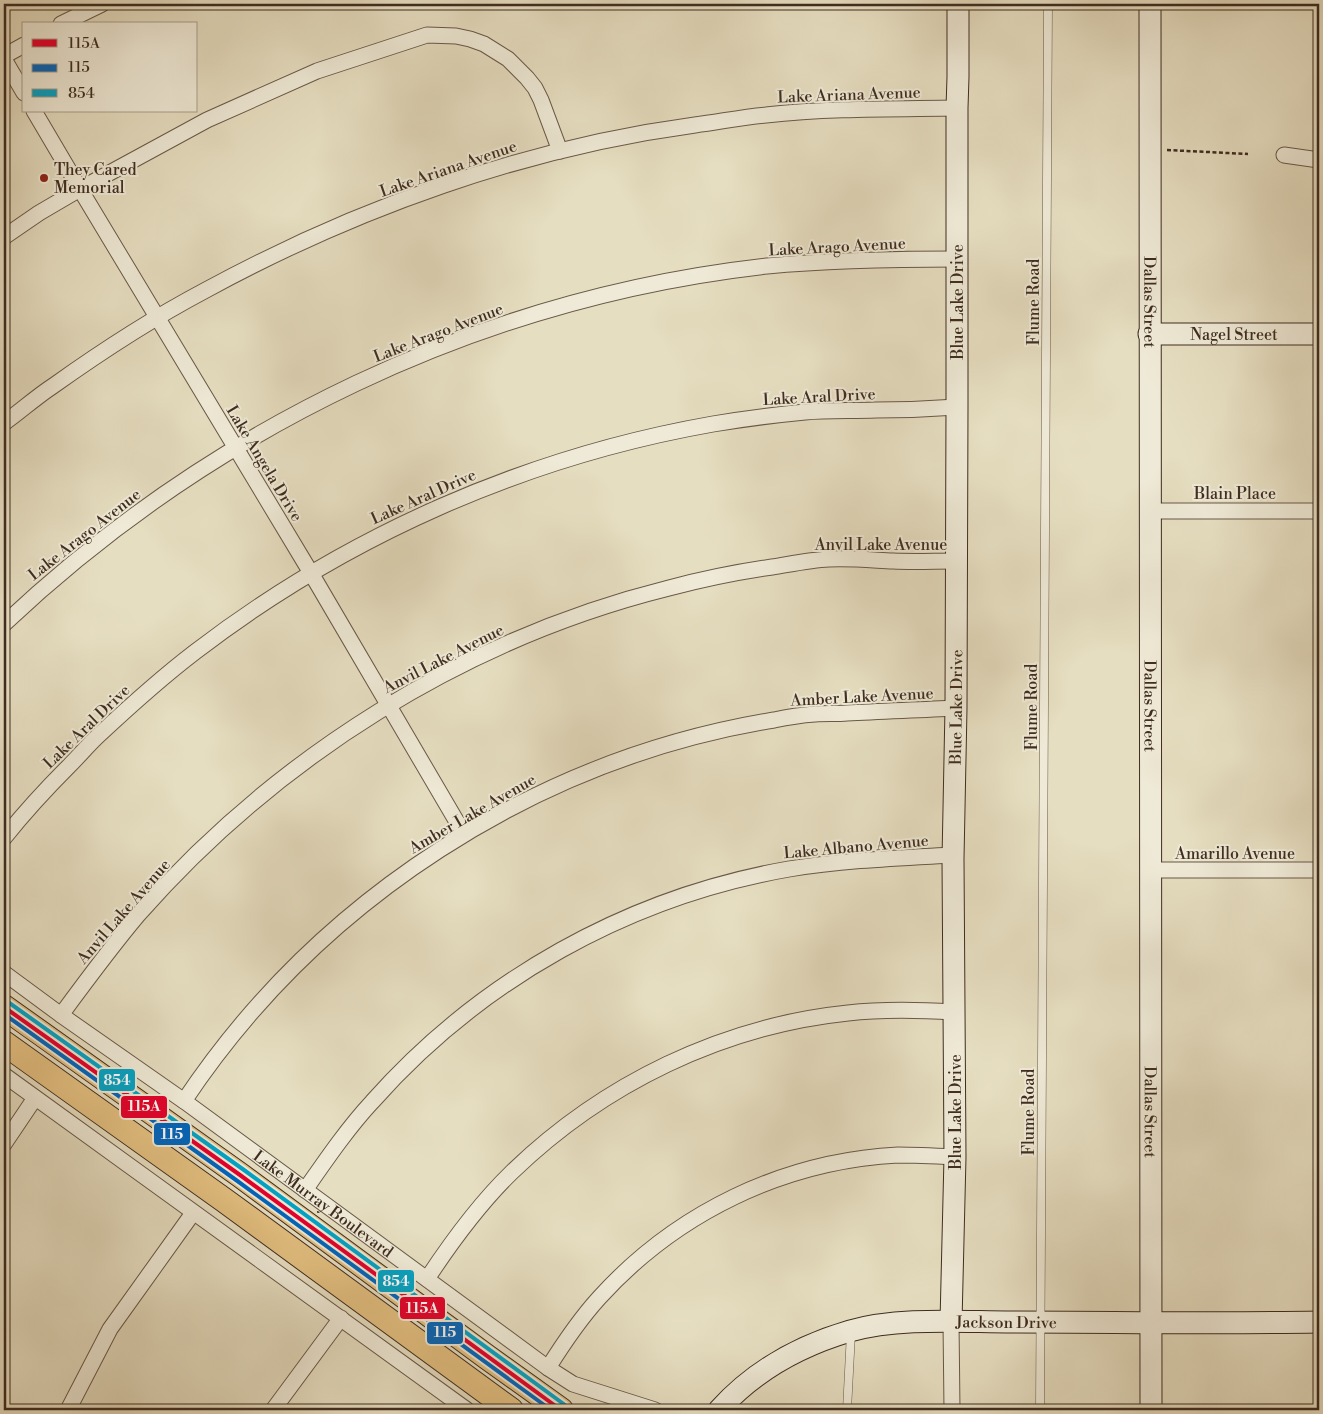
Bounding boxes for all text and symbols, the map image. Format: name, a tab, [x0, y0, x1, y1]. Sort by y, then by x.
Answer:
legend	[22, 22, 198, 112]
text: 115A	[68, 34, 101, 53]
text: 115	[68, 58, 90, 77]
street label: Lake Ariana Avenue	[777, 83, 921, 107]
text: 854	[68, 84, 95, 103]
street label: Lake Ariana Avenue	[377, 136, 519, 202]
place label: They Cared Memorial	[54, 160, 137, 198]
marker: They Cared Memorial	[38, 172, 50, 184]
street label: Lake Arago Avenue	[768, 233, 906, 261]
street label: Blue Lake Drive	[948, 244, 968, 361]
street label: Dallas Street	[1139, 256, 1159, 348]
street label: Flume Road	[1024, 259, 1044, 345]
street label: Lake Arago Avenue	[371, 299, 506, 367]
street label: Nagel Street	[1190, 325, 1278, 345]
street label: Lake Aral Drive	[762, 384, 876, 410]
street label: Lake Angela Drive	[222, 402, 307, 525]
street label: Lake Aral Drive	[368, 465, 479, 529]
street label: Blain Place	[1193, 484, 1276, 504]
street label: Lake Arago Avenue	[24, 485, 145, 585]
street label: Anvil Lake Avenue	[814, 535, 947, 555]
street label: Anvil Lake Avenue	[379, 620, 507, 698]
street label: Blue Lake Drive	[946, 649, 967, 766]
street label: Dallas Street	[1139, 660, 1160, 752]
street label: Flume Road	[1022, 664, 1042, 750]
street label: Lake Aral Drive	[39, 680, 134, 773]
street label: Amber Lake Avenue	[789, 683, 934, 711]
street label: Amber Lake Avenue	[405, 769, 540, 859]
street label: Lake Albano Avenue	[783, 831, 930, 863]
street label: Amarillo Avenue	[1174, 844, 1295, 864]
street label: Anvil Lake Avenue	[72, 855, 175, 969]
street label: Blue Lake Drive	[946, 1054, 966, 1171]
street label: Dallas Street	[1140, 1066, 1160, 1158]
line badge: 854	[98, 1068, 136, 1092]
street label: Flume Road	[1019, 1069, 1039, 1155]
text: 854	[103, 1072, 131, 1090]
line badge: 115A	[120, 1095, 168, 1119]
text: 115A	[128, 1098, 161, 1116]
line badge: 115	[153, 1122, 191, 1146]
text: 115	[161, 1126, 184, 1144]
street label: Lake Murray Boulevard	[249, 1146, 397, 1262]
line badge: 854	[377, 1269, 415, 1293]
text: 854	[382, 1273, 410, 1291]
line badge: 115A	[399, 1296, 446, 1320]
text: 115A	[406, 1300, 439, 1318]
street label: Jackson Drive	[954, 1312, 1057, 1333]
line badge: 115	[426, 1321, 464, 1345]
text: 115	[434, 1324, 457, 1342]

